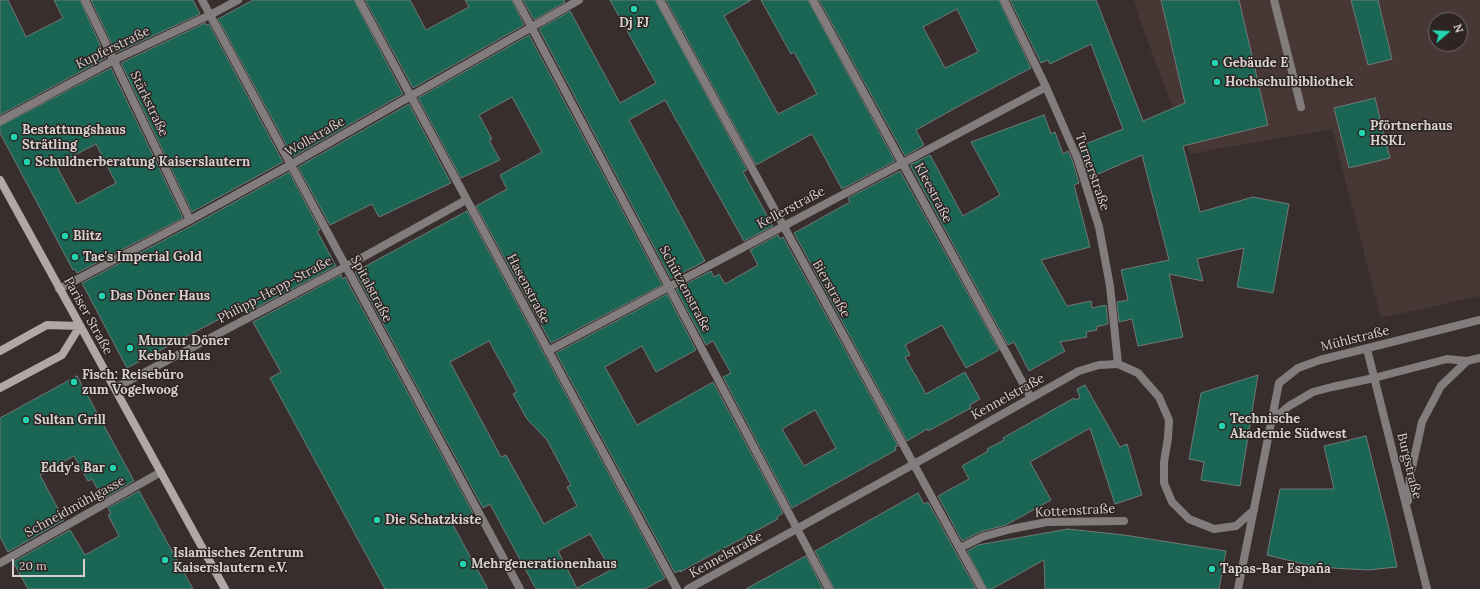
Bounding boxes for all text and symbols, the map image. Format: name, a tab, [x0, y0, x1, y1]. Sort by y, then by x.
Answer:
marker: Dj FJ	[629, 4, 639, 14]
north arrow	[1428, 12, 1468, 52]
place label: Dj FJ	[619, 15, 649, 31]
text: N	[1450, 22, 1466, 35]
street label: Kupferstraße	[73, 23, 153, 73]
place label: Gebäude E	[1223, 55, 1288, 71]
marker: Gebäude E	[1210, 58, 1220, 68]
street label: Stärkstraße	[126, 69, 172, 139]
place label: Hochschulbibliothek	[1225, 74, 1353, 90]
marker: Hochschulbibliothek	[1212, 77, 1222, 87]
street label: Wollstraße	[282, 114, 348, 160]
place label: Pförtnerhaus HSKL	[1370, 118, 1453, 149]
place label: Bestattungshaus Strätling	[22, 122, 126, 153]
marker: Pförtnerhaus HSKL	[1357, 128, 1367, 138]
street label: Turnerstraße	[1071, 131, 1113, 213]
marker: Bestattungshaus Strätling	[9, 132, 19, 142]
place label: Schuldnerberatung Kaiserslautern	[35, 154, 250, 170]
marker: Schuldnerberatung Kaiserslautern	[22, 157, 32, 167]
street label: Kleestraße	[911, 160, 955, 226]
street label: Kellerstraße	[754, 184, 828, 232]
place label: Blitz	[73, 228, 102, 244]
marker: Blitz	[60, 231, 70, 241]
street label: Schützenstraße	[656, 243, 714, 335]
place label: Tae's Imperial Gold	[83, 249, 202, 265]
street label: Hasenstraße	[503, 251, 553, 327]
marker: Tae's Imperial Gold	[70, 252, 80, 262]
street label: Philipp-Hepp-Straße	[215, 253, 335, 327]
street label: Spitalstraße	[347, 253, 395, 325]
street label: Bierstraße	[809, 257, 853, 321]
street label: Pariser Straße	[60, 274, 116, 358]
place label: Das Döner Haus	[110, 288, 210, 304]
marker: Das Döner Haus	[97, 291, 107, 301]
street label: Mühlstraße	[1319, 323, 1391, 355]
place label: Munzur Döner Kebab Haus	[138, 333, 230, 364]
marker: Munzur Döner Kebab Haus	[125, 343, 135, 353]
place label: Fisch: Reisebüro zum Vogelwoog	[82, 367, 184, 398]
street label: Kennelstraße	[969, 370, 1047, 424]
marker: Fisch: Reisebüro zum Vogelwoog	[69, 377, 79, 387]
place label: Technische Akademie Südwest	[1230, 411, 1347, 442]
place label: Sultan Grill	[34, 412, 106, 428]
marker: Sultan Grill	[21, 415, 31, 425]
marker: Technische Akademie Südwest	[1217, 421, 1227, 431]
street label: Burgstraße	[1393, 431, 1425, 501]
place label: Eddy's Bar	[41, 460, 105, 476]
marker: Eddy's Bar	[108, 463, 118, 473]
street label: Schneidmühlgasse	[22, 473, 128, 541]
street label: Kottenstraße	[1034, 501, 1116, 521]
place label: Die Schatzkiste	[385, 512, 482, 528]
marker: Die Schatzkiste	[372, 515, 382, 525]
street label: Kennelstraße	[687, 528, 765, 582]
place label: Islamisches Zentrum Kaiserslautern e.V.	[173, 545, 304, 576]
scale bar	[14, 551, 87, 577]
marker: Islamisches Zentrum Kaiserslautern e.V.	[160, 555, 170, 565]
place label: Mehrgenerationenhaus	[471, 556, 617, 572]
text: 20 m	[19, 558, 47, 573]
marker: Mehrgenerationenhaus	[458, 559, 468, 569]
place label: Tapas-Bar España	[1220, 561, 1331, 577]
marker: Tapas-Bar España	[1207, 564, 1217, 574]

